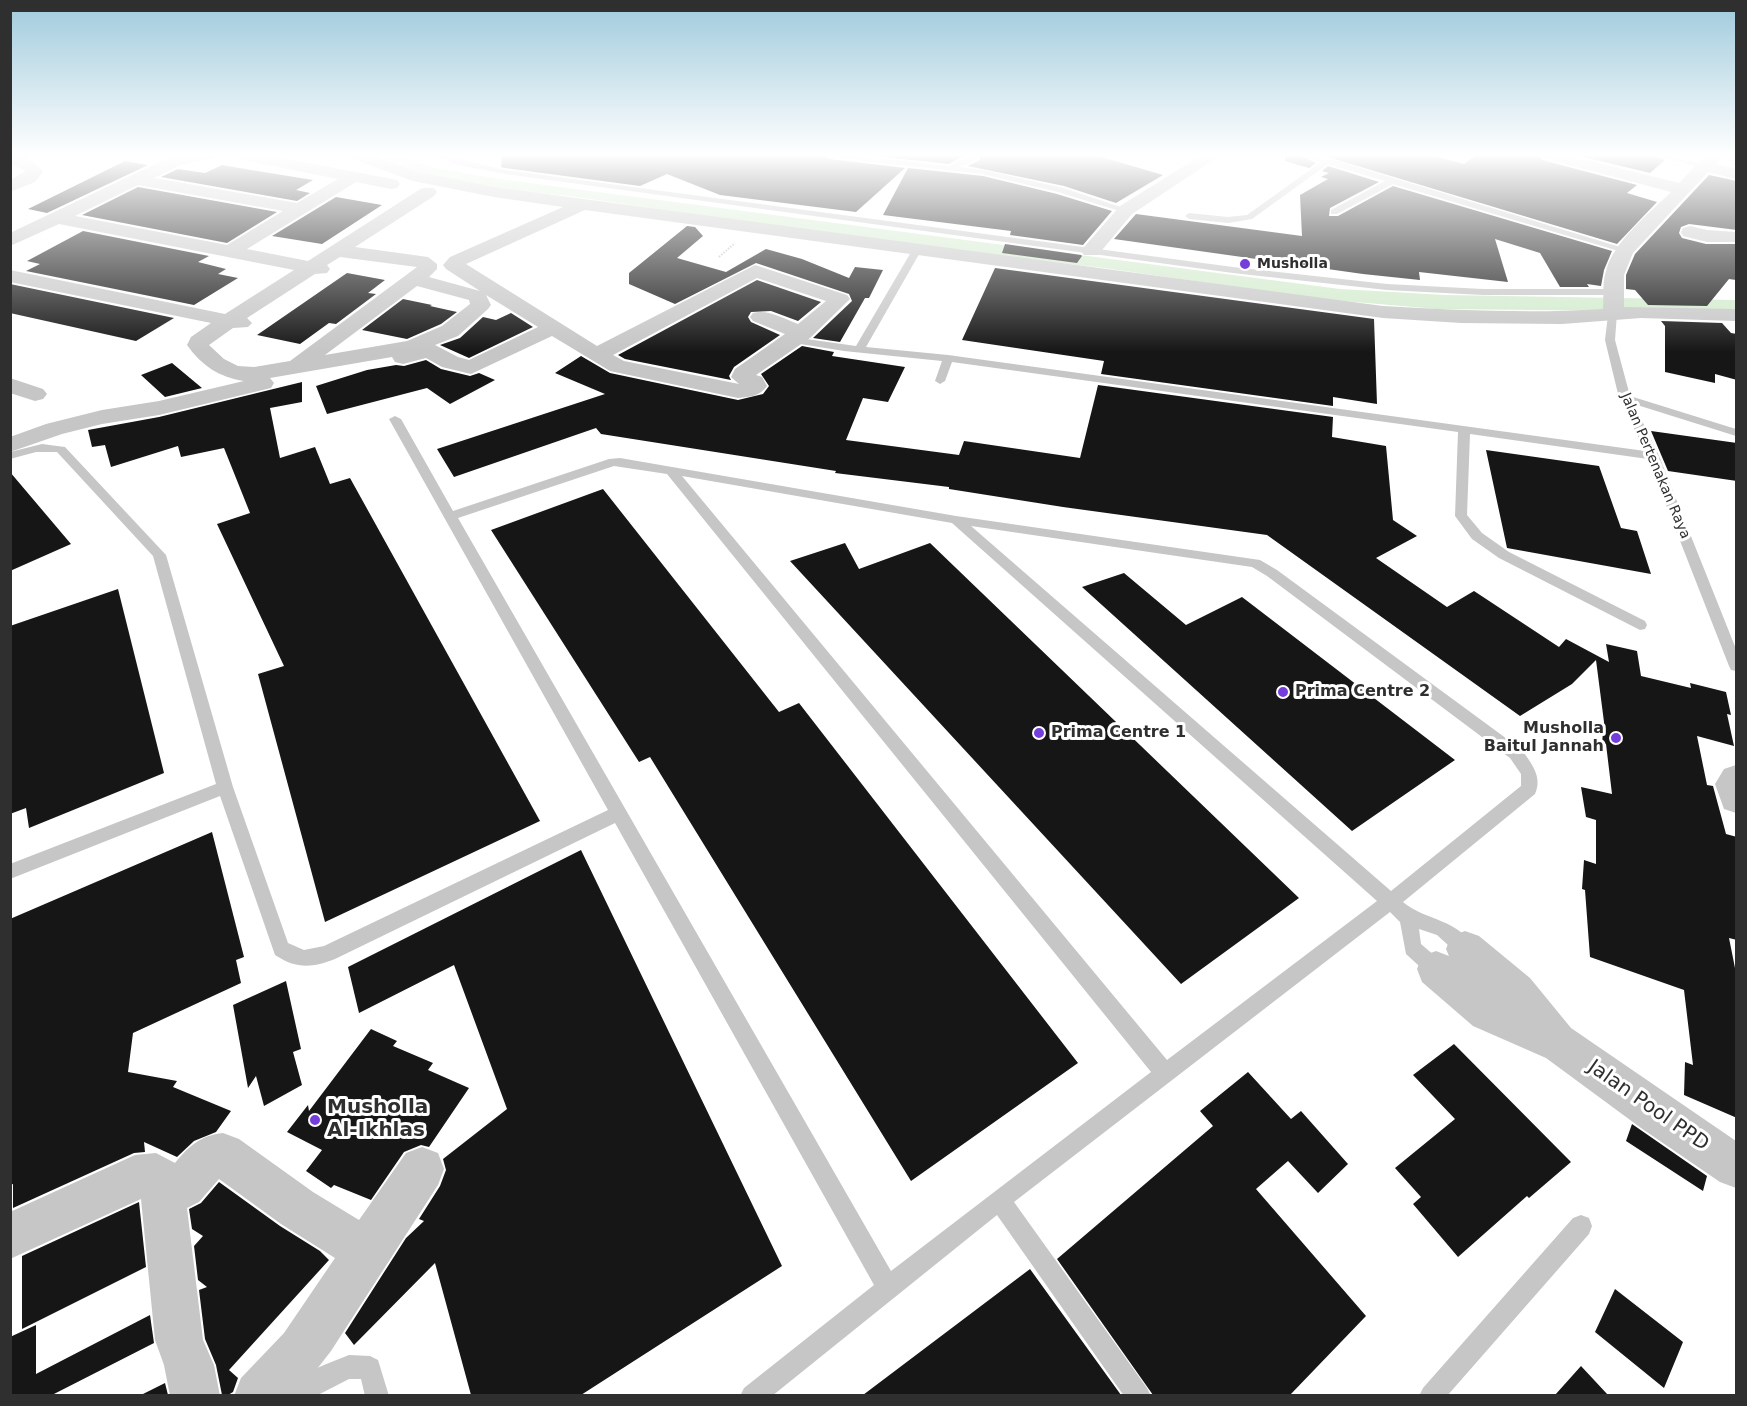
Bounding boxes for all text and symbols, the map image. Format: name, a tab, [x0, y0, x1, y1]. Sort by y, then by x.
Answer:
place label: Musholla	[1257, 256, 1328, 272]
marker: Musholla	[1238, 257, 1252, 271]
street label: Jalan Pertenakan Raya	[1617, 390, 1693, 542]
place label: Prima Centre 2	[1295, 682, 1430, 702]
marker: Prima Centre 2	[1276, 685, 1290, 699]
place label: Musholla Baitul Jannah	[1484, 719, 1604, 757]
place label: Prima Centre 1	[1051, 723, 1186, 743]
marker: Prima Centre 1	[1032, 726, 1046, 740]
marker: Musholla Baitul Jannah	[1609, 731, 1623, 745]
street label: Jalan Pool PPD	[1583, 1055, 1713, 1157]
place label: Musholla Al-Ikhlas	[327, 1096, 428, 1143]
marker: Musholla Al-Ikhlas	[308, 1113, 322, 1127]

